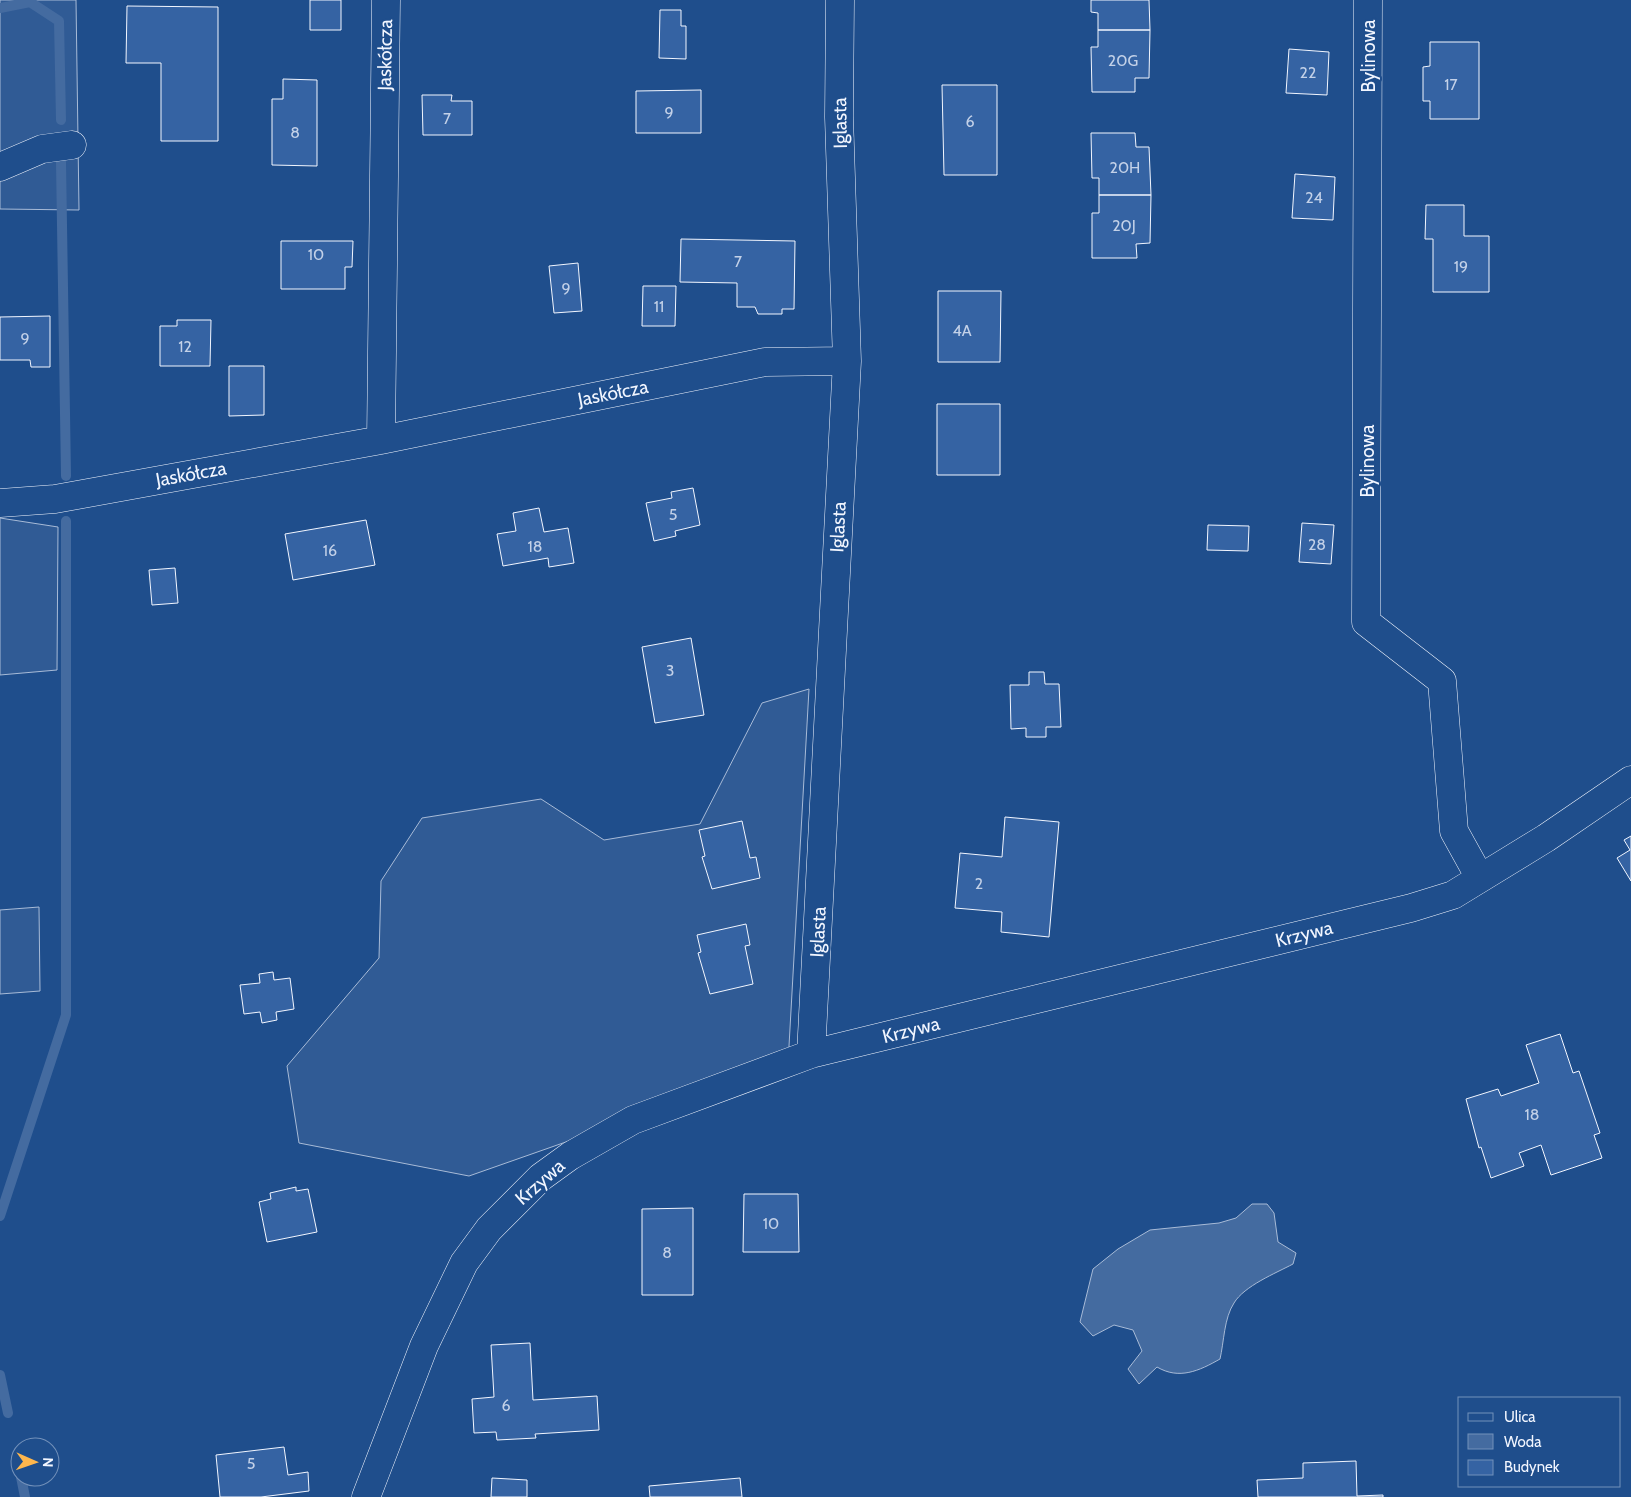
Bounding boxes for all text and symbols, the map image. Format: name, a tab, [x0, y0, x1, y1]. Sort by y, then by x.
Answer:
street label: Jaskółcza	[373, 19, 397, 92]
street label: Bylinowa	[1357, 20, 1380, 92]
house number: 20G	[1108, 51, 1138, 70]
house number: 22	[1300, 63, 1316, 82]
house number: 17	[1444, 75, 1458, 94]
street label: Iglasta	[828, 97, 852, 149]
house number: 9	[664, 103, 674, 122]
house number: 7	[443, 109, 451, 128]
house number: 6	[965, 112, 975, 131]
house number: 8	[290, 123, 300, 142]
house number: 20H	[1110, 158, 1140, 177]
house number: 24	[1305, 188, 1323, 207]
house number: 20J	[1112, 216, 1136, 235]
house number: 10	[308, 245, 324, 264]
house number: 7	[734, 252, 742, 271]
house number: 19	[1454, 257, 1468, 276]
house number: 9	[561, 279, 571, 298]
house number: 11	[654, 297, 664, 316]
house number: 4A	[952, 321, 972, 340]
house number: 9	[20, 329, 30, 348]
house number: 12	[178, 337, 192, 356]
street label: Jaskółcza	[575, 375, 650, 411]
street label: Bylinowa	[1356, 425, 1379, 497]
street label: Jaskółcza	[153, 456, 228, 492]
street label: Iglasta	[825, 501, 851, 553]
house number: 5	[669, 505, 677, 524]
house number: 28	[1308, 535, 1326, 554]
house number: 18	[528, 537, 542, 556]
house number: 16	[323, 541, 337, 560]
house number: 3	[666, 661, 674, 680]
house number: 2	[975, 874, 983, 893]
street label: Iglasta	[805, 906, 831, 958]
street label: Krzywa	[1273, 916, 1335, 952]
street label: Krzywa	[880, 1012, 942, 1048]
house number: 18	[1525, 1105, 1539, 1124]
street label: Krzywa	[511, 1154, 569, 1210]
house number: 10	[763, 1214, 779, 1233]
house number: 8	[662, 1243, 672, 1262]
house number: 6	[501, 1396, 511, 1415]
legend	[1458, 1397, 1621, 1487]
text: Ulica	[1504, 1408, 1536, 1426]
text: Woda	[1504, 1433, 1542, 1451]
north arrow	[10, 1437, 60, 1487]
house number: 5	[247, 1454, 255, 1473]
text: N	[39, 1457, 57, 1468]
text: Budynek	[1504, 1458, 1560, 1476]

